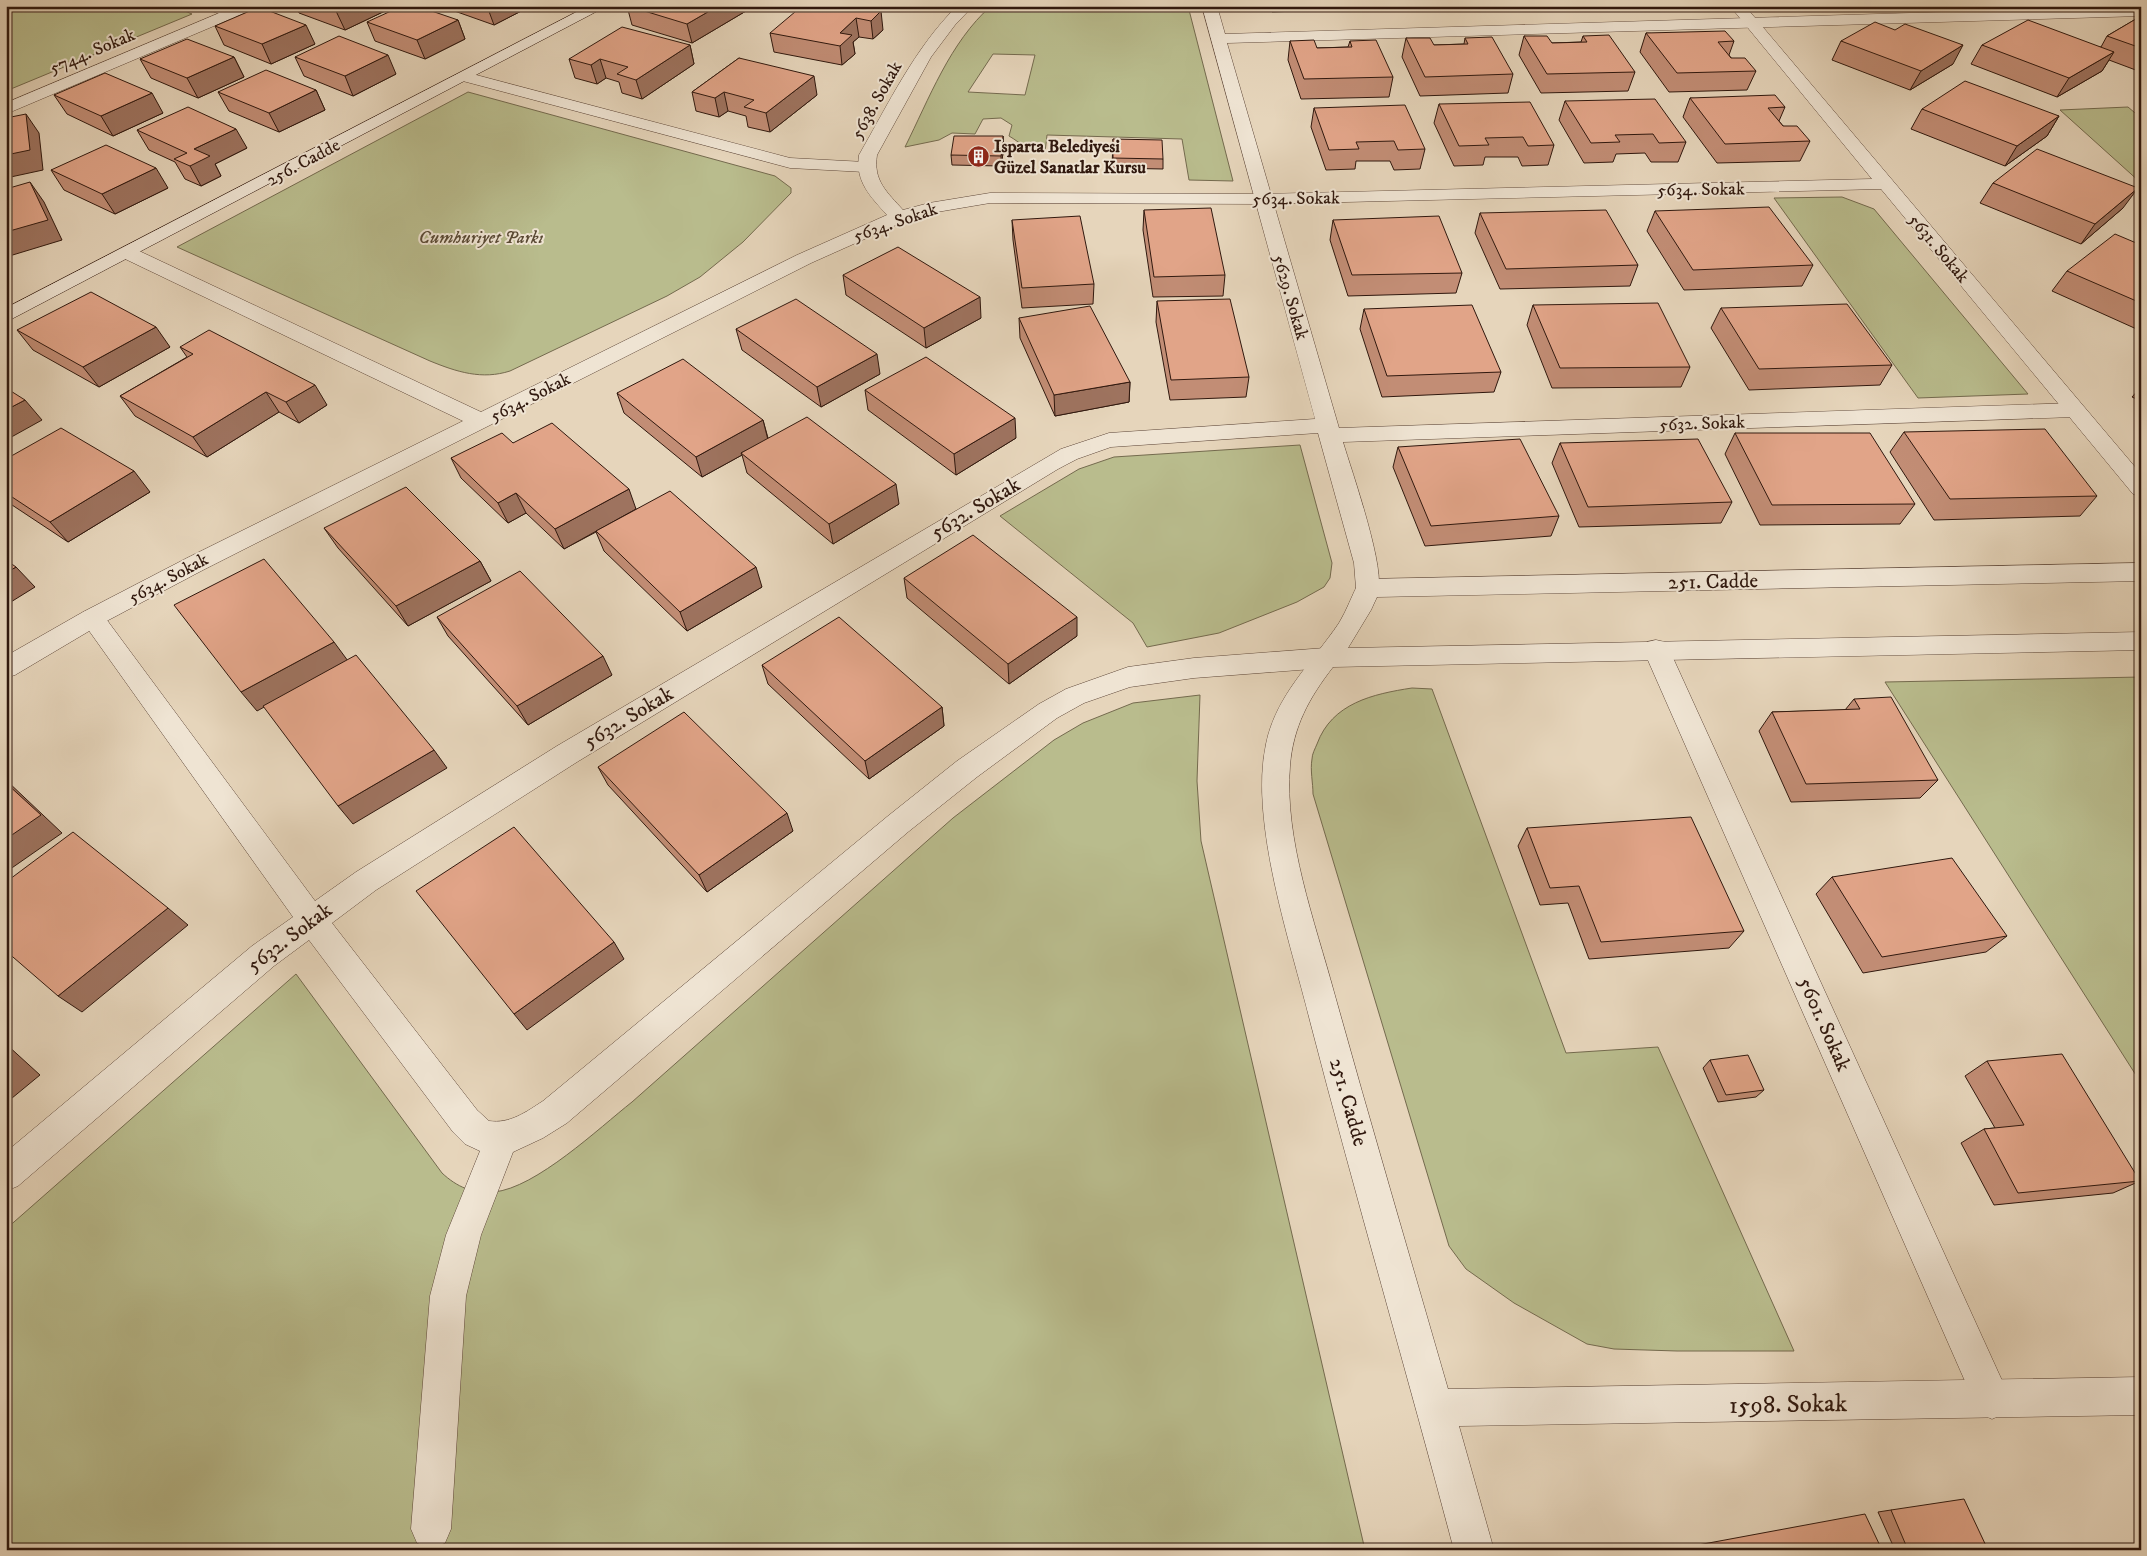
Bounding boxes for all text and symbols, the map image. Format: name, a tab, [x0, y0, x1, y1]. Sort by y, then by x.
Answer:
street label: 5744. Sokak	[46, 24, 139, 80]
street label: 5638. Sokak	[846, 58, 907, 143]
street label: 256. Cadde	[263, 134, 344, 191]
place label: Isparta Belediyesi Güzel Sanatlar Kursu	[994, 136, 1146, 179]
building icon: Isparta Belediyesi Güzel Sanatlar Kursu	[966, 144, 990, 168]
street label: 5634. Sokak	[1657, 178, 1745, 202]
street label: 5634. Sokak	[1252, 187, 1340, 211]
street label: 5634. Sokak	[850, 198, 940, 248]
street label: 5631. Sokak	[1903, 210, 1974, 288]
park label: Cumhuriyet Parkı	[419, 227, 544, 249]
street label: 5629. Sokak	[1267, 252, 1313, 343]
street label: 5634. Sokak	[486, 368, 575, 428]
street label: 5632. Sokak	[1659, 412, 1745, 436]
street label: 5632. Sokak	[926, 472, 1026, 546]
street label: 5634. Sokak	[125, 549, 212, 609]
street label: 251. Cadde	[1668, 568, 1759, 596]
street label: 5632. Sokak	[579, 681, 679, 755]
street label: 5632. Sokak	[242, 897, 338, 978]
street label: 5601. Sokak	[1792, 973, 1857, 1076]
street label: 251. Cadde	[1323, 1055, 1373, 1150]
street label: 1598. Sokak	[1729, 1388, 1848, 1421]

